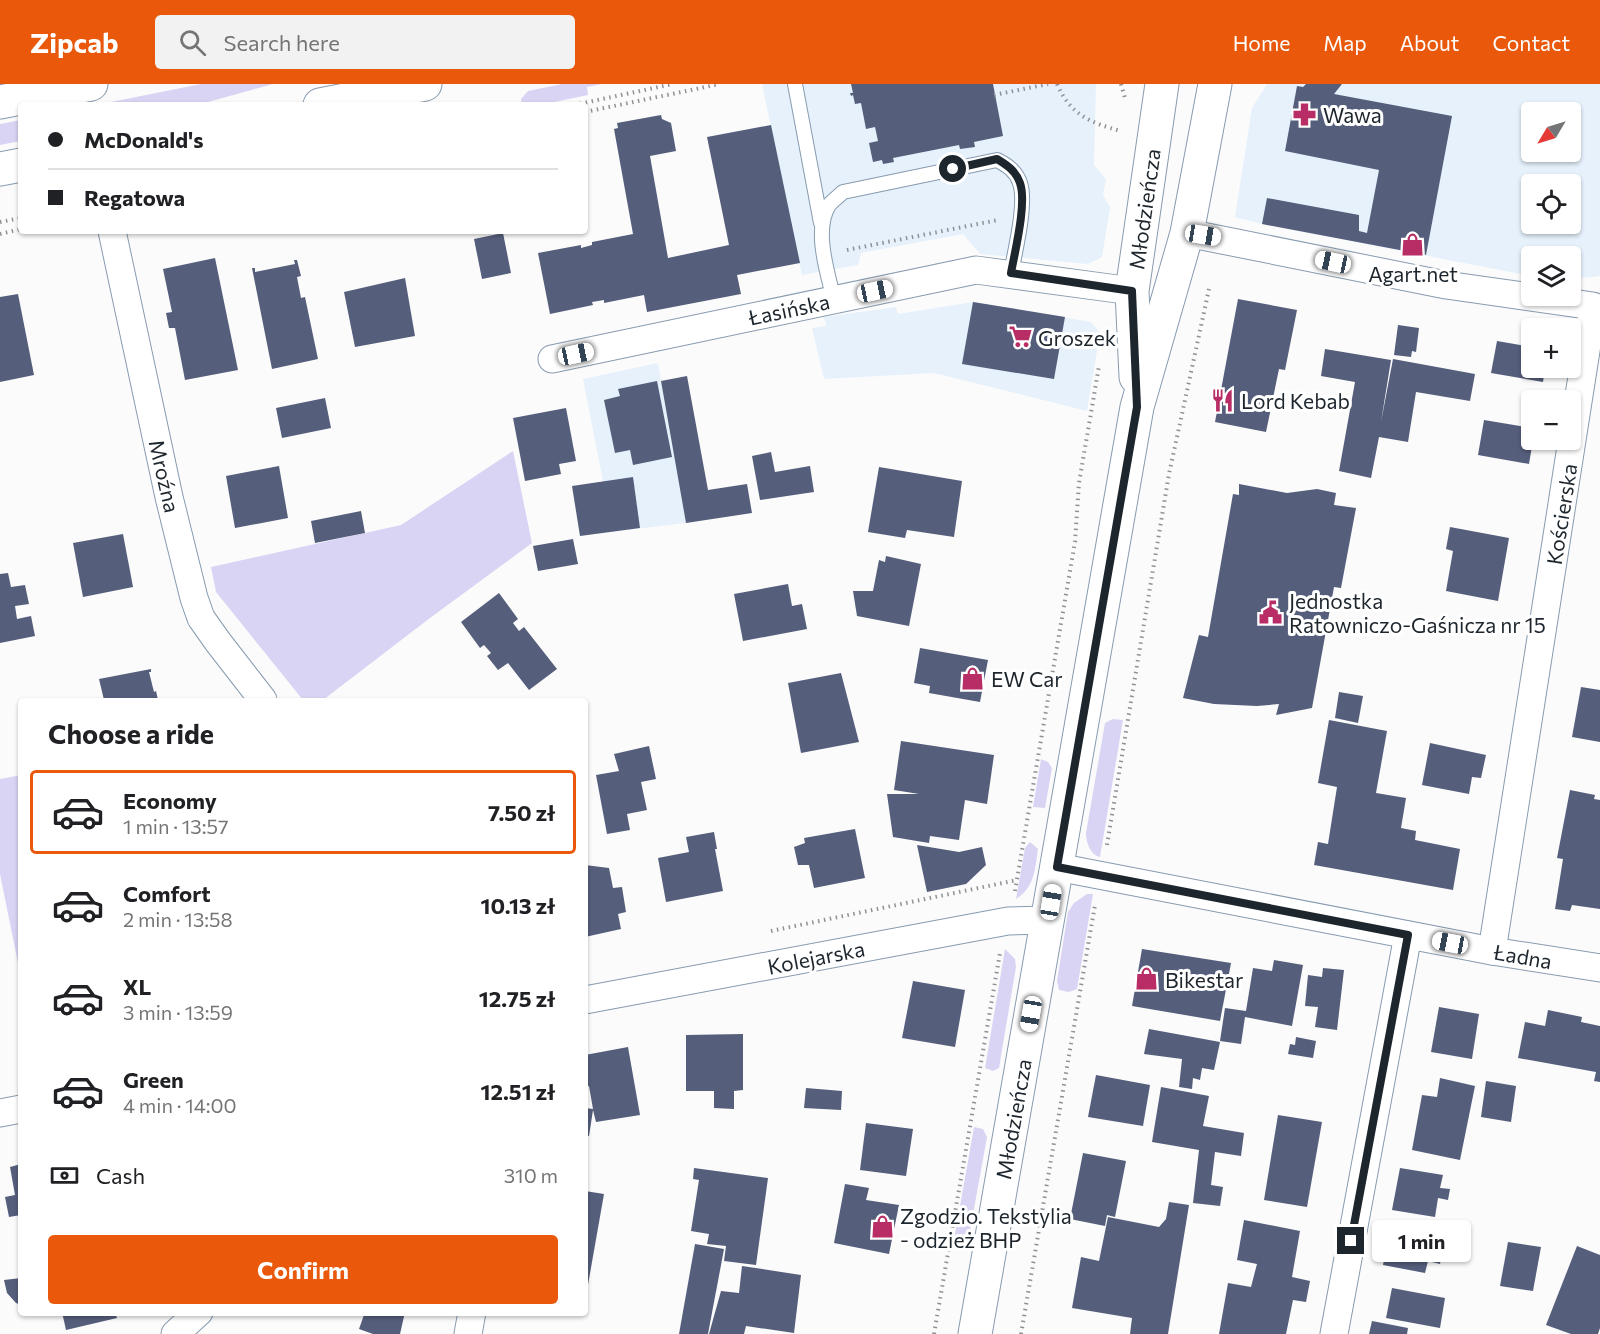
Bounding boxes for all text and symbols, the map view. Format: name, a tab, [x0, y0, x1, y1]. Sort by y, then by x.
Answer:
search box	[155, 15, 575, 69]
text: Zipcab	[30, 25, 119, 59]
icon: search	[176, 26, 209, 59]
text: Search here	[224, 29, 340, 56]
text: Home	[1233, 30, 1290, 55]
text: Map	[1323, 30, 1367, 55]
text: About	[1400, 30, 1459, 55]
text: Contact	[1492, 30, 1570, 55]
pharmacy icon: Wawa	[1292, 101, 1318, 127]
place label: Wawa	[1323, 102, 1382, 127]
north arrow	[1521, 102, 1581, 162]
map controls	[1521, 102, 1581, 450]
text: McDonald's	[84, 126, 203, 153]
street label: Młodzieńcza	[1123, 147, 1165, 271]
route start	[939, 155, 966, 182]
button: locate	[1521, 174, 1581, 234]
text: Regatowa	[84, 184, 185, 211]
car	[1184, 223, 1222, 247]
shop icon: Agart.net	[1400, 232, 1426, 258]
button: layers	[1521, 246, 1581, 306]
car	[1314, 249, 1352, 275]
place label: Agart.net	[1368, 261, 1458, 286]
car	[856, 278, 894, 304]
street label: Łasińska	[745, 288, 832, 330]
button: +	[1521, 318, 1581, 378]
supermarket icon: Groszek	[1007, 324, 1033, 350]
place label: Groszek	[1038, 325, 1116, 350]
car	[557, 341, 595, 367]
restaurant icon: Lord Kebab	[1210, 387, 1236, 413]
place label: Lord Kebab	[1241, 388, 1350, 413]
button: −	[1521, 390, 1581, 450]
street label: Mroźna	[144, 437, 186, 515]
street label: Kościerska	[1541, 462, 1581, 566]
place label: Jednostka Ratowniczo-Gaśnicza nr 15	[1289, 588, 1546, 637]
public building icon: Jednostka Ratowniczo-Gaśnicza nr 15	[1258, 599, 1284, 625]
shop icon: EW Car	[960, 665, 986, 691]
place label: EW Car	[991, 666, 1063, 691]
text: Choose a ride	[48, 717, 214, 750]
icon: car	[51, 785, 105, 839]
text: Economy	[123, 787, 217, 814]
text: 7.50 zł	[488, 799, 555, 826]
text: 1 min · 13:57	[123, 814, 229, 838]
icon: car	[51, 878, 105, 932]
text: Comfort	[123, 880, 211, 907]
car	[1039, 883, 1063, 921]
text: 10.13 zł	[480, 892, 555, 919]
text: 2 min · 13:58	[123, 907, 233, 931]
car	[1431, 931, 1469, 955]
street label: Kolejarska	[765, 935, 867, 979]
street label: Ładna	[1491, 938, 1554, 973]
shop icon: Bikestar	[1134, 966, 1160, 992]
place label: Bikestar	[1165, 967, 1243, 992]
icon: car	[51, 971, 105, 1025]
text: XL	[123, 973, 151, 1000]
text: 12.75 zł	[479, 985, 555, 1012]
car	[1019, 995, 1043, 1033]
text: 3 min · 13:59	[123, 1000, 233, 1024]
street label: Młodzieńcza	[990, 1057, 1036, 1181]
icon: car	[51, 1064, 105, 1118]
text: Green	[123, 1066, 184, 1093]
text: 12.51 zł	[481, 1078, 555, 1105]
text: 4 min · 14:00	[123, 1093, 237, 1117]
icon: cash	[48, 1159, 81, 1192]
text: Cash	[96, 1162, 145, 1189]
text: 310 m	[504, 1163, 558, 1187]
place label: Zgodzio. Tekstylia - odzież BHP	[900, 1203, 1072, 1252]
shop icon: Zgodzio. Tekstylia - odzież BHP	[869, 1214, 895, 1240]
callout: 1 min	[1372, 1220, 1471, 1262]
route end	[1337, 1227, 1364, 1254]
text: 1 min	[1398, 1229, 1445, 1253]
button: Confirm	[48, 1235, 558, 1304]

